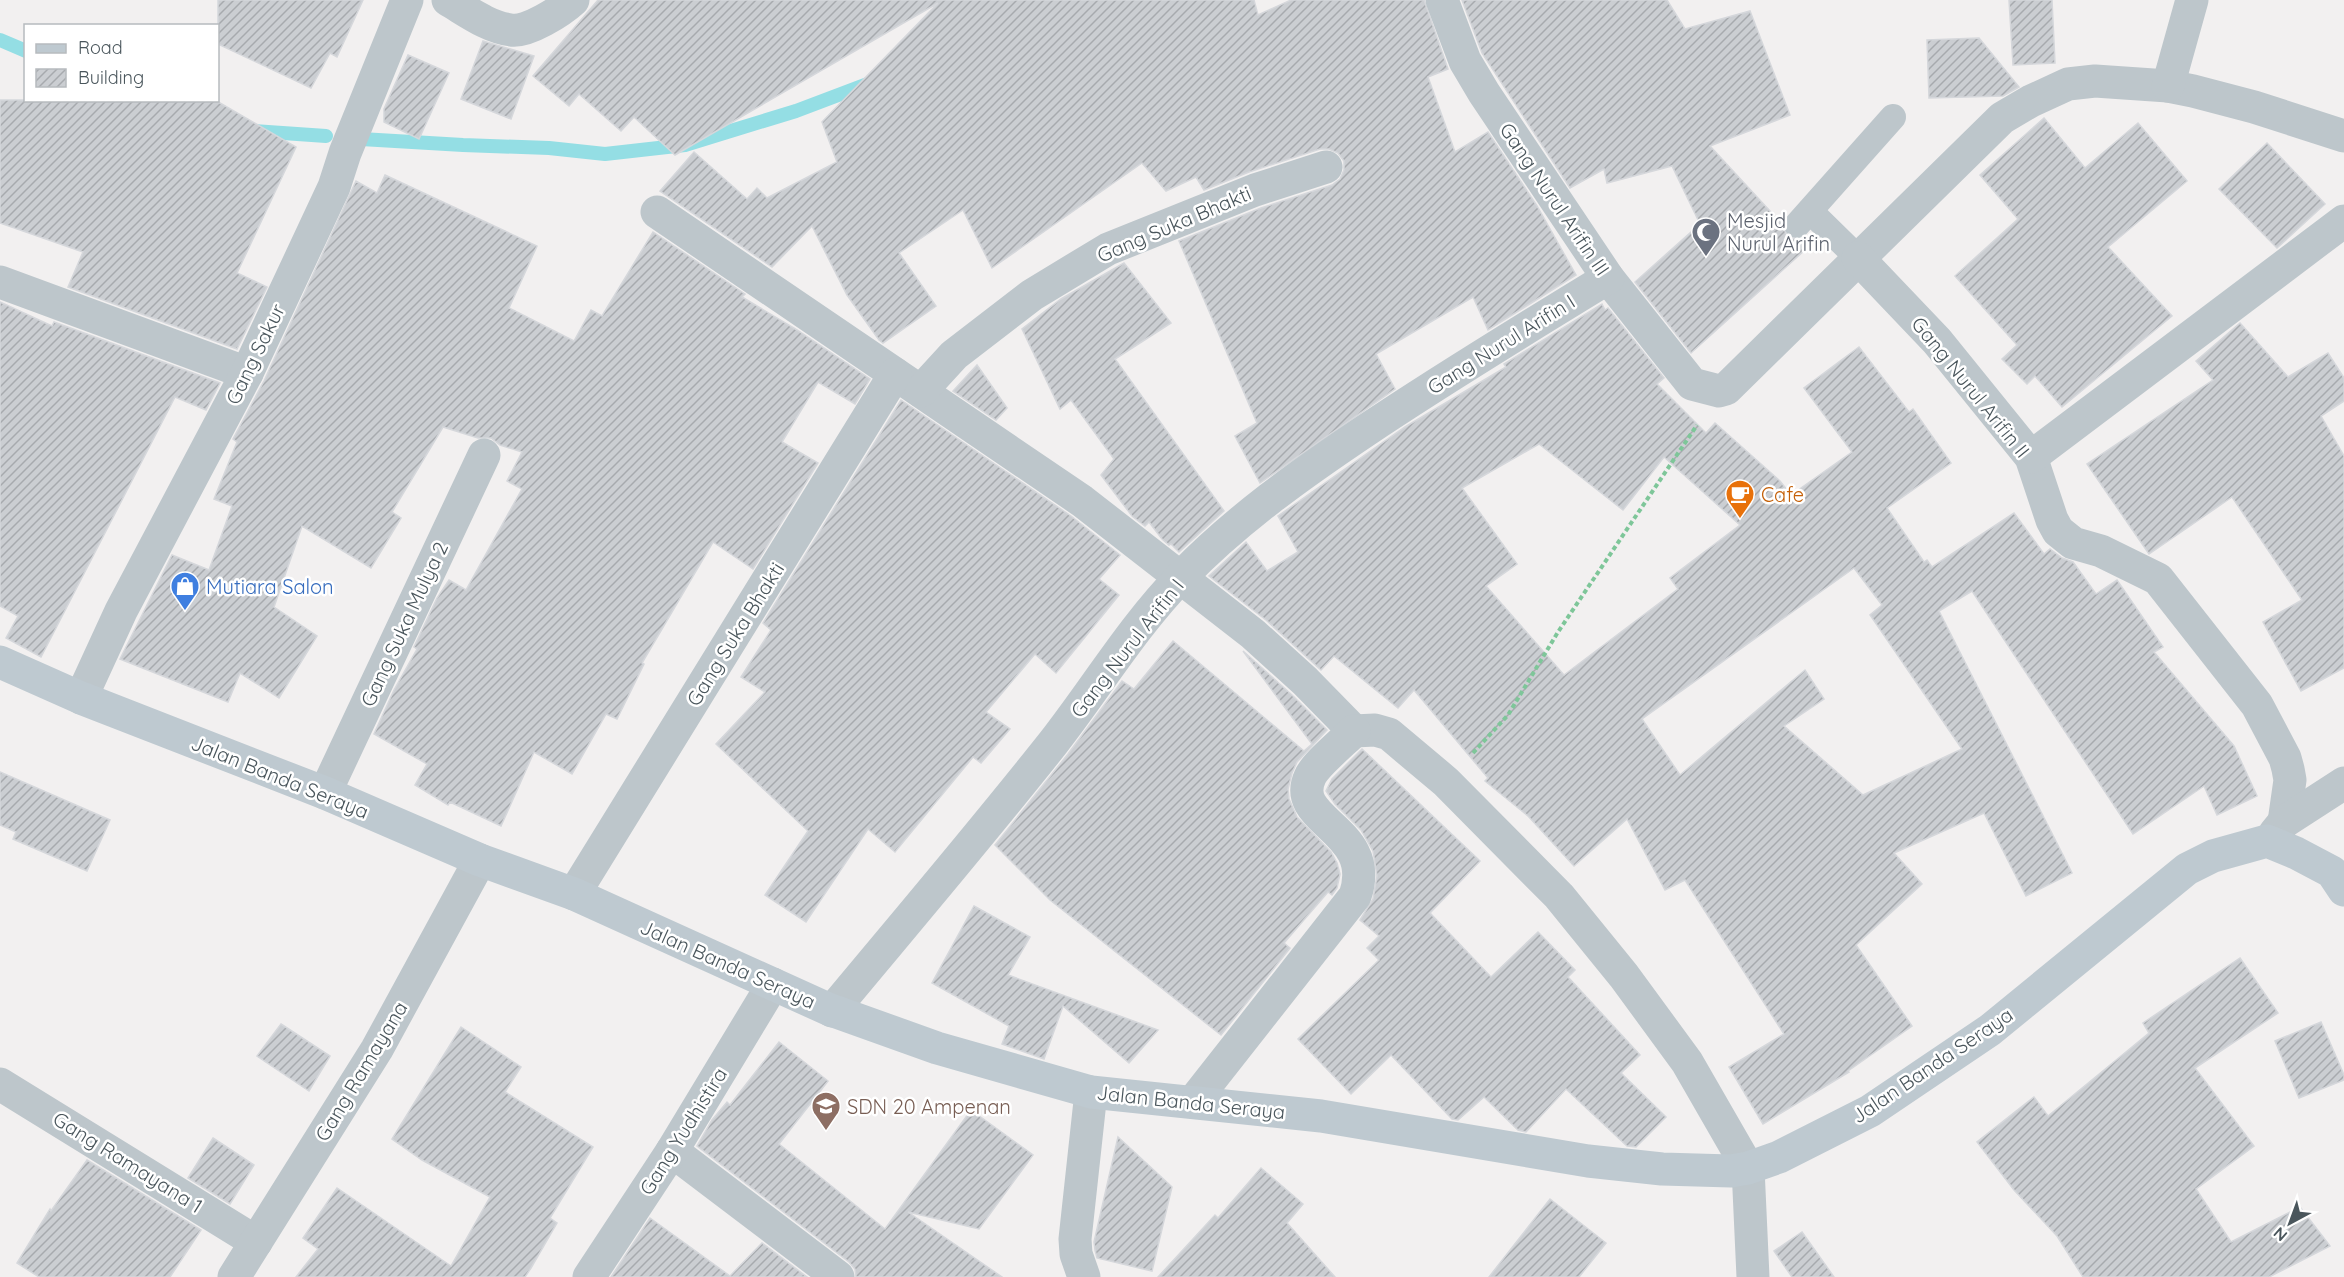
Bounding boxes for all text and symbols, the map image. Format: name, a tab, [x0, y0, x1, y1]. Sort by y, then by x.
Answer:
legend	[24, 24, 219, 102]
text: Road	[78, 36, 123, 59]
text: Building	[78, 66, 144, 89]
street label: Gang Nurul Arifin III	[1495, 118, 1615, 280]
street label: Gang Suka Bhakti	[1093, 180, 1255, 268]
place label: Mesjid Nurul Arifin	[1727, 208, 1830, 256]
mosque icon: Mesjid Nurul Arifin	[1690, 216, 1722, 258]
street label: Gang Nurul Arifin I	[1423, 289, 1579, 399]
street label: Gang Sakur	[220, 299, 290, 408]
street label: Gang Nurul Arifin II	[1906, 311, 2036, 463]
cafe icon: Cafe	[1724, 478, 1756, 520]
place label: Cafe	[1761, 482, 1804, 507]
street label: Gang Suka Mulya 2	[355, 538, 453, 710]
street label: Gang Suka Bhakti	[681, 557, 789, 711]
shop icon: Mutiara Salon	[169, 570, 201, 612]
place label: Mutiara Salon	[206, 574, 334, 599]
street label: Gang Nurul Arifin I	[1065, 574, 1189, 722]
street label: Jalan Banda Seraya	[188, 730, 372, 824]
street label: Jalan Banda Seraya	[636, 914, 820, 1014]
street label: Gang Ramayana	[309, 996, 413, 1146]
street label: Jalan Banda Seraya	[1847, 1002, 2017, 1128]
street label: Gang Yudhistira	[634, 1063, 732, 1199]
street label: Jalan Banda Seraya	[1096, 1080, 1286, 1124]
school or university icon: SDN 20 Ampenan	[810, 1090, 842, 1132]
place label: SDN 20 Ampenan	[847, 1094, 1011, 1119]
street label: Gang Ramayana 1	[49, 1106, 207, 1218]
north arrow	[2260, 1193, 2320, 1253]
text: N	[2269, 1223, 2291, 1246]

